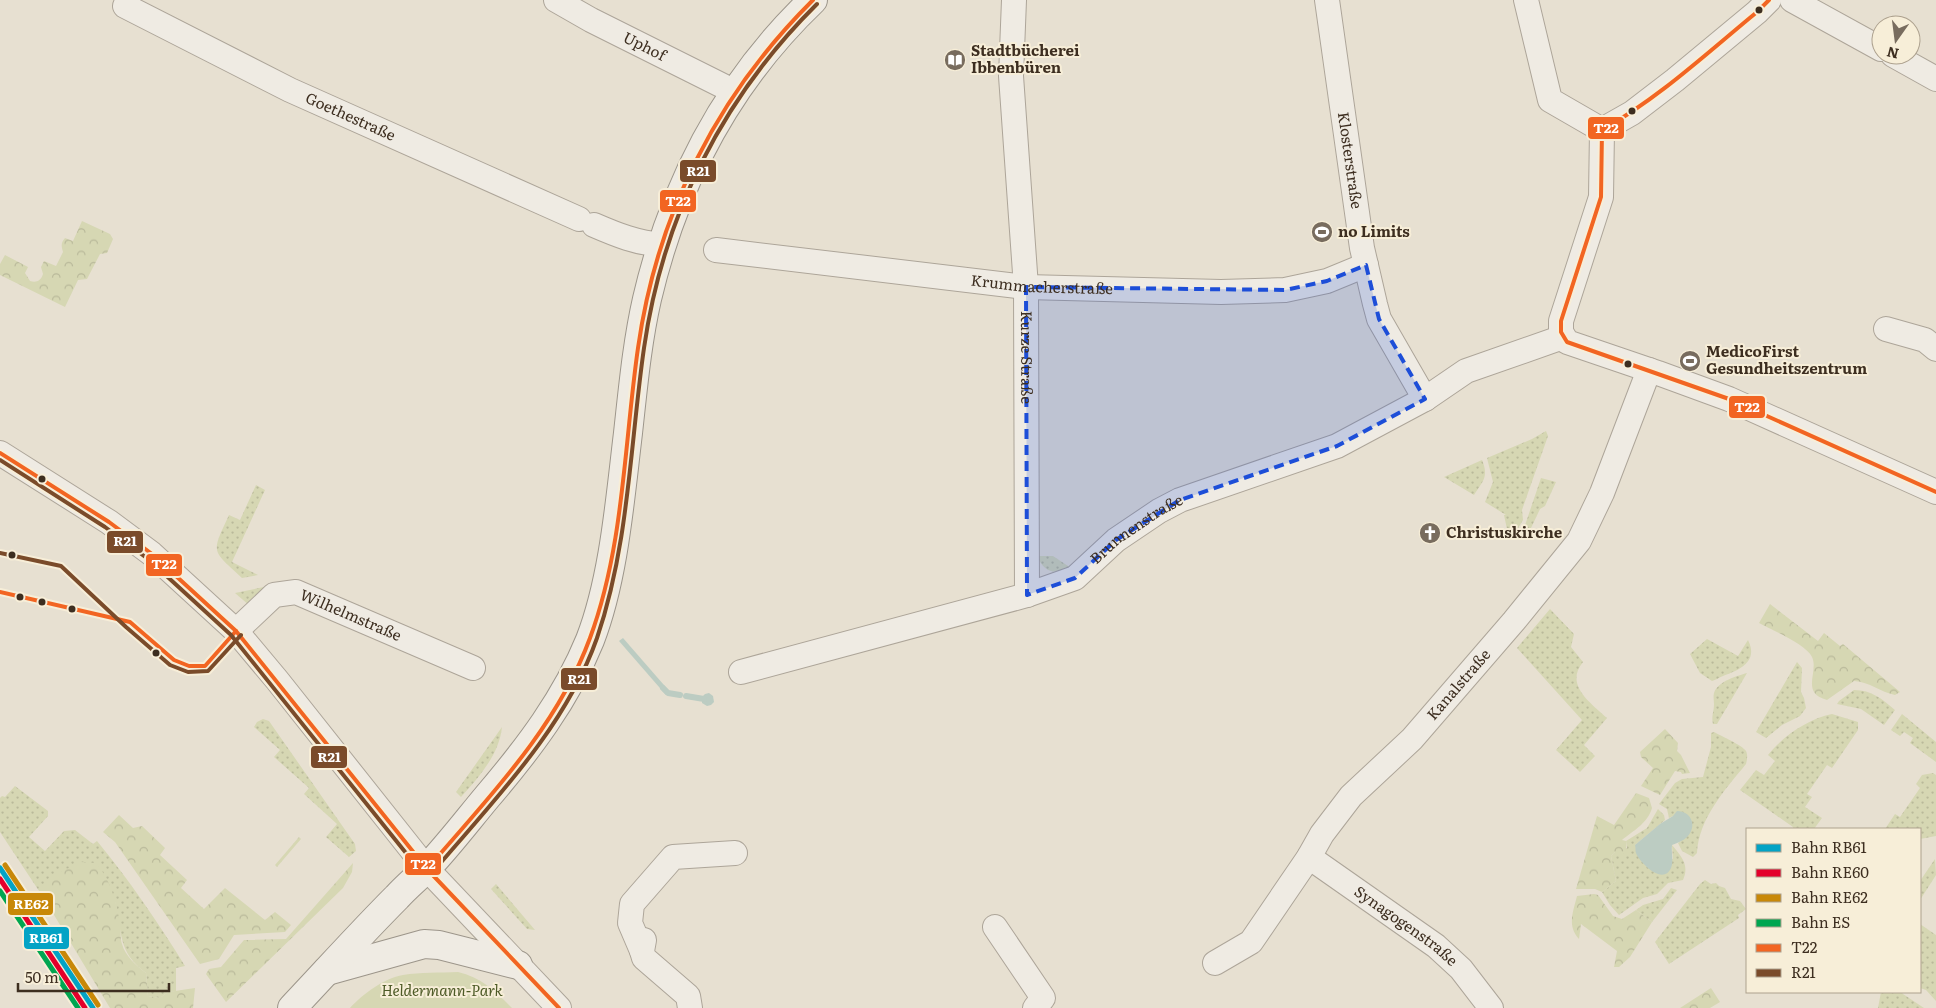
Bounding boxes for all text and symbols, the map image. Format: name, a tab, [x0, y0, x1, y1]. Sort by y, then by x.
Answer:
unlabelled marker	[1754, 5, 1764, 15]
north arrow	[1871, 15, 1921, 65]
street label: Uphof	[620, 25, 672, 66]
place label: Stadtbücherei Ibbenbüren	[971, 38, 1080, 78]
text: N	[1884, 42, 1901, 65]
library icon: Stadtbücherei Ibbenbüren	[943, 48, 967, 72]
street label: Goethestraße	[302, 85, 400, 146]
unlabelled marker	[1627, 106, 1637, 116]
street label: Klosterstraße	[1333, 110, 1369, 210]
line badge: T22	[1587, 116, 1625, 140]
text: T22	[1593, 117, 1619, 137]
line badge: R21	[679, 159, 717, 183]
text: R21	[686, 160, 710, 180]
line badge: T22	[659, 189, 697, 213]
text: T22	[665, 190, 691, 210]
place label: no Limits	[1338, 219, 1410, 242]
sports icon: no Limits	[1310, 220, 1334, 244]
street label: Krummacherstraße	[970, 268, 1114, 299]
street label: Kurze Straße	[1016, 311, 1039, 404]
place label: MedicoFirst Gesundheitszentrum	[1706, 339, 1867, 379]
sports icon: MedicoFirst Gesundheitszentrum	[1678, 349, 1702, 373]
unlabelled marker	[1623, 359, 1633, 369]
line badge: T22	[1728, 395, 1766, 419]
text: T22	[1734, 396, 1760, 416]
unlabelled marker	[37, 474, 47, 484]
street label: Brunnenstraße	[1084, 487, 1187, 569]
place label: Christuskirche	[1446, 520, 1563, 543]
church icon: Christuskirche	[1418, 521, 1442, 545]
line badge: R21	[106, 530, 144, 554]
text: R21	[113, 530, 137, 550]
unlabelled marker	[7, 550, 17, 560]
line badge: T22	[145, 553, 183, 577]
text: T22	[151, 553, 177, 573]
street label: Wilhelmstraße	[297, 582, 406, 646]
unlabelled marker	[15, 592, 25, 602]
unlabelled marker	[37, 597, 47, 607]
unlabelled marker	[67, 604, 77, 614]
street label: Kanalstraße	[1420, 643, 1495, 724]
unlabelled marker	[151, 648, 161, 658]
line badge: R21	[560, 667, 598, 691]
text: R21	[567, 668, 591, 688]
line badge: R21	[310, 745, 348, 769]
text: R21	[317, 746, 341, 766]
legend	[1746, 828, 1921, 993]
text: Bahn RB61	[1791, 835, 1867, 858]
line badge: T22	[404, 852, 442, 876]
text: T22	[410, 853, 436, 873]
text: Bahn RE60	[1791, 860, 1869, 883]
street label: Synagogenstraße	[1350, 879, 1464, 971]
text: Bahn RE62	[1791, 885, 1868, 908]
line badge: RE62	[7, 892, 54, 916]
text: RE62	[13, 893, 49, 913]
text: Bahn ES	[1791, 910, 1850, 933]
line badge: RB61	[23, 926, 70, 950]
text: RB61	[29, 927, 63, 947]
text: T22	[1791, 935, 1818, 958]
scale bar	[18, 960, 169, 992]
text: R21	[1791, 960, 1816, 983]
text: 50 m	[25, 965, 59, 988]
park label: Heldermann-Park	[381, 978, 504, 1001]

